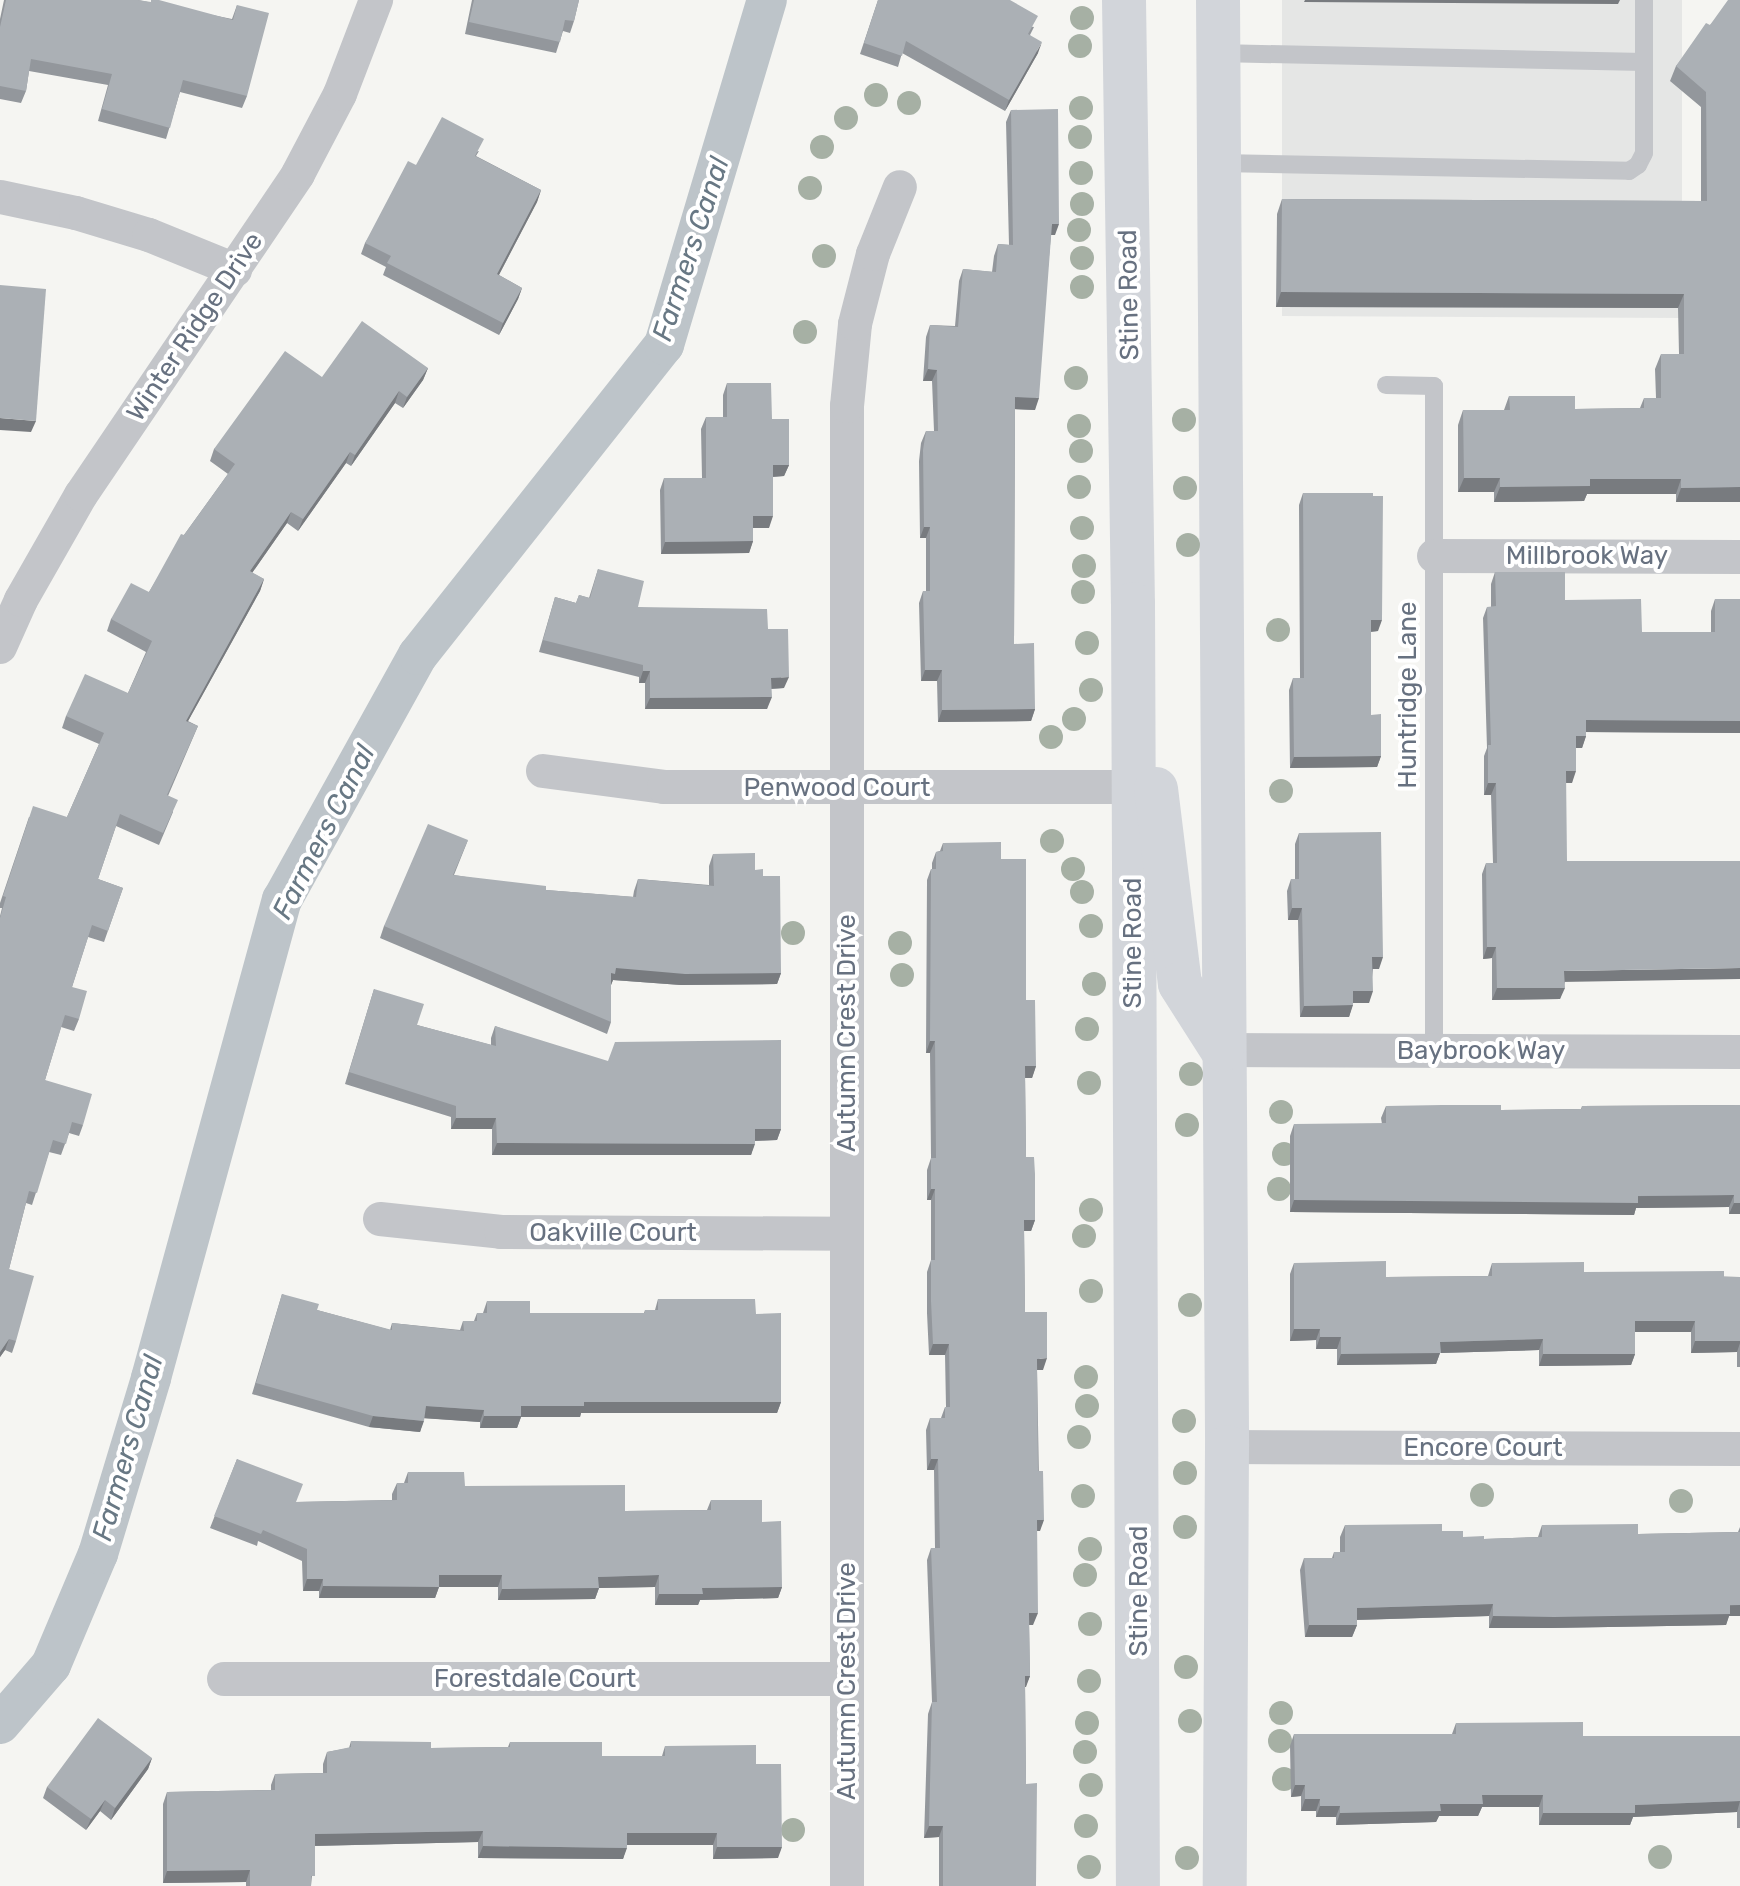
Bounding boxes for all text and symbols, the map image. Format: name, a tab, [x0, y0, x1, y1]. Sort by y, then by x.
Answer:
water label: Farmers Canal	[645, 153, 737, 345]
street label: Winter Ridge Drive	[120, 226, 270, 428]
street label: Stine Road	[1112, 229, 1146, 361]
street label: Millbrook Way	[1506, 540, 1668, 572]
street label: Huntridge Lane	[1392, 601, 1424, 789]
water label: Farmers Canal	[266, 739, 382, 925]
street label: Penwood Court	[744, 772, 930, 804]
street label: Stine Road	[1117, 878, 1149, 1008]
street label: Autumn Crest Drive	[831, 914, 863, 1152]
street label: Baybrook Way	[1396, 1035, 1566, 1067]
street label: Oakville Court	[529, 1217, 697, 1249]
water label: Farmers Canal	[85, 1351, 171, 1545]
street label: Encore Court	[1403, 1432, 1563, 1464]
street label: Stine Road	[1123, 1526, 1155, 1656]
street label: Autumn Crest Drive	[831, 1562, 863, 1800]
street label: Forestdale Court	[434, 1663, 636, 1695]

